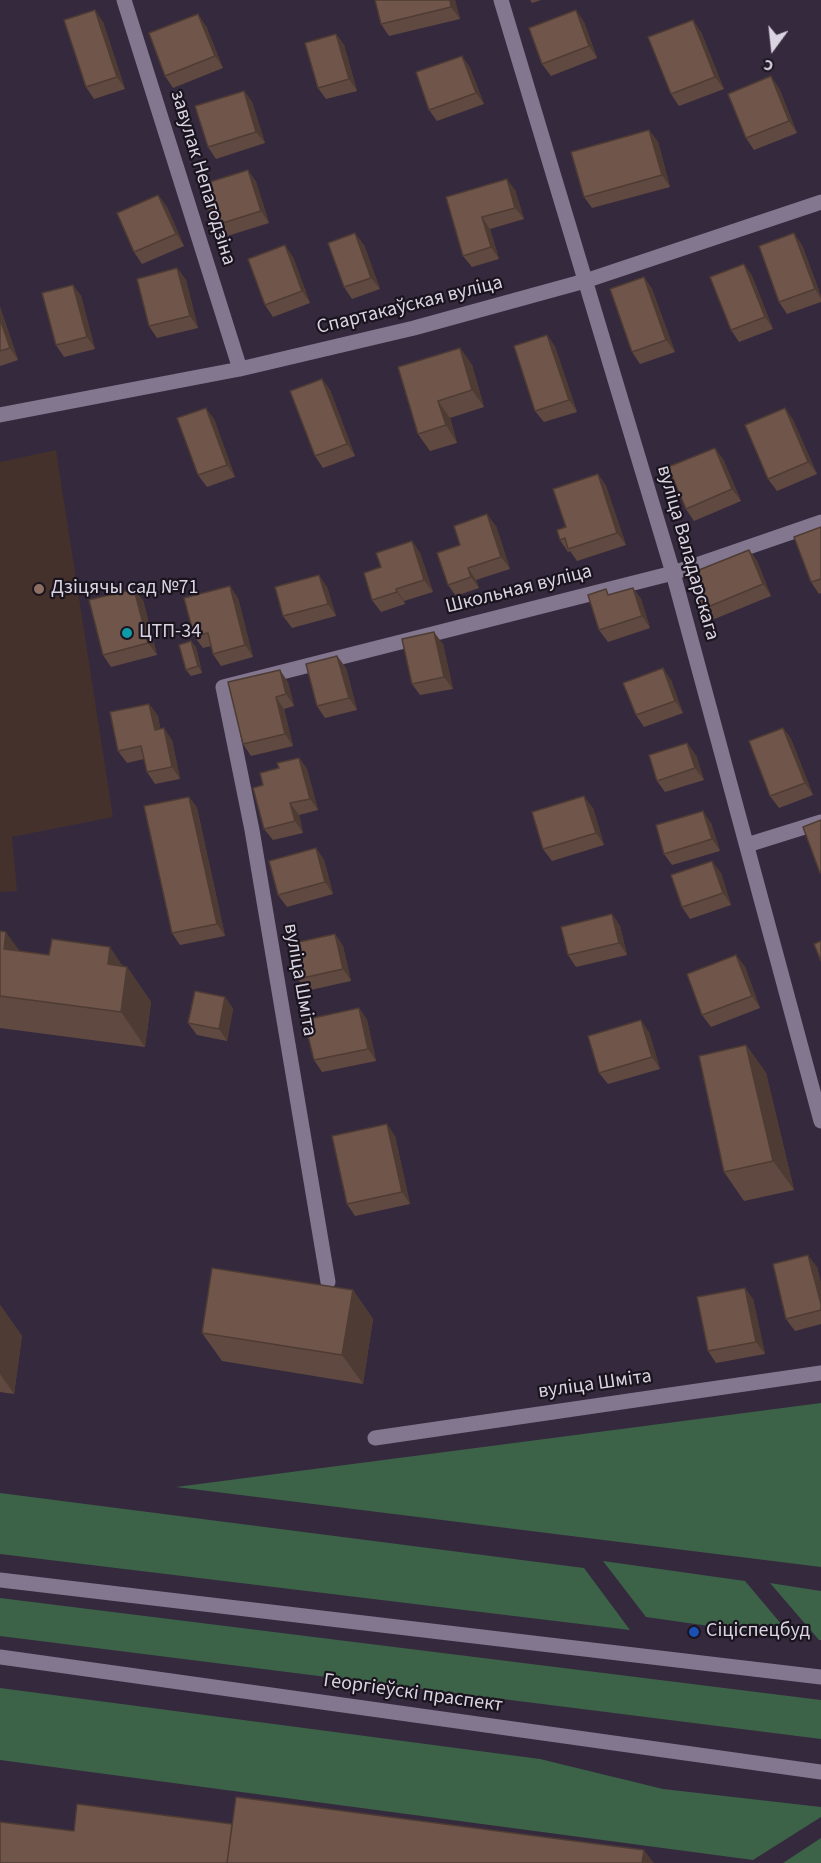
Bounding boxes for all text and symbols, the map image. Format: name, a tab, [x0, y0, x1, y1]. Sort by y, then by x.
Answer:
north arrow	[743, 18, 803, 78]
text: С	[761, 54, 776, 77]
street label: завулак Непагодзіна	[164, 88, 240, 268]
street label: Спартакаўская вуліца	[315, 271, 505, 341]
street label: вуліца Валадарскага	[651, 463, 723, 643]
street label: Школьная вуліца	[443, 560, 595, 620]
place label: Дзіцячы сад №71	[51, 577, 198, 601]
marker: Дзіцячы сад №71	[32, 582, 46, 596]
place label: ЦТП-34	[139, 621, 201, 645]
marker: ЦТП-34	[120, 626, 134, 640]
street label: вуліца Шміта	[277, 922, 321, 1038]
street label: вуліца Шміта	[537, 1365, 653, 1405]
place label: Сіціспецбуд	[706, 1620, 810, 1644]
marker: Сіціспецбуд	[687, 1625, 701, 1639]
street label: Георгіеўскі праспект	[322, 1670, 504, 1718]

